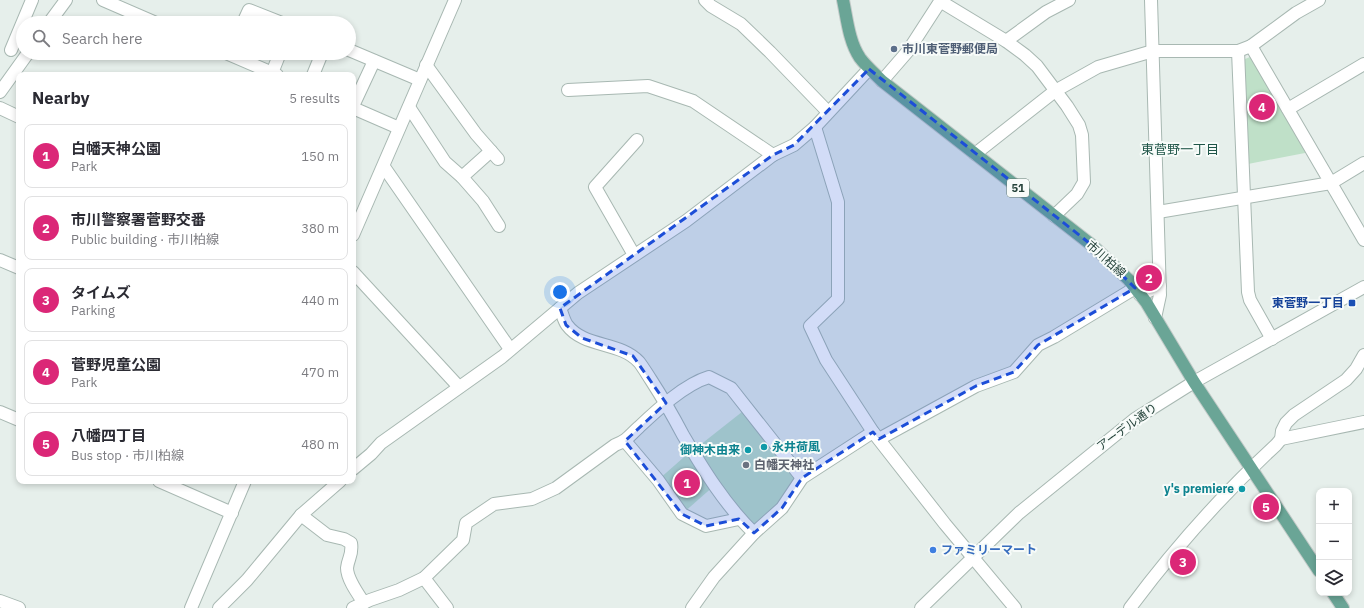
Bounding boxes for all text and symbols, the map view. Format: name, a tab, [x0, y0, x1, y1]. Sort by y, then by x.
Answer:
search box	[16, 16, 356, 60]
icon: search	[30, 27, 52, 49]
text: Search here	[62, 29, 142, 48]
place label: 市川東菅野郵便局	[902, 41, 998, 56]
marker: 市川東菅野郵便局	[889, 44, 899, 54]
text: Nearby	[32, 87, 90, 109]
text: 5 results	[289, 90, 340, 107]
pin: 4	[1249, 92, 1275, 122]
text: 白幡天神公園	[71, 139, 161, 158]
district label: 東菅野一丁目	[1141, 141, 1219, 158]
text: 1	[42, 148, 50, 165]
text: 150 m	[301, 148, 339, 165]
text: Park	[71, 158, 97, 175]
road number: 51	[1007, 179, 1029, 197]
text: 市川警察署菅野交番	[71, 210, 206, 229]
text: 2	[42, 220, 50, 237]
text: 380 m	[301, 220, 339, 237]
text: Public building · 市川柏線	[71, 231, 219, 248]
street label: 市川柏線	[1083, 237, 1129, 280]
pin: 2	[1136, 263, 1162, 293]
your location	[550, 282, 570, 302]
text: タイムズ	[71, 283, 131, 302]
text: 3	[42, 292, 50, 309]
text: 440 m	[301, 292, 339, 309]
place label: 東菅野一丁目	[1272, 295, 1344, 310]
marker: 東菅野一丁目	[1347, 298, 1357, 308]
text: Parking	[71, 302, 115, 319]
text: 菅野児童公園	[71, 355, 161, 374]
text: 4	[42, 364, 50, 381]
text: 470 m	[301, 364, 339, 381]
text: Park	[71, 374, 97, 391]
street label: アーデル通り	[1093, 400, 1160, 454]
text: 八幡四丁目	[71, 426, 146, 445]
text: 5	[42, 436, 50, 453]
text: 480 m	[301, 436, 339, 453]
place label: 永井荷風	[772, 439, 820, 454]
place label: 御神木由来	[680, 442, 740, 457]
marker: 永井荷風	[759, 442, 769, 452]
marker: 御神木由来	[743, 445, 753, 455]
text: Bus stop · 市川柏線	[71, 447, 184, 464]
place label: 白幡天神社	[754, 457, 814, 472]
marker: 白幡天神社	[741, 460, 751, 470]
pin: 1	[674, 468, 700, 498]
place label: y's premiere	[1164, 481, 1234, 496]
marker: y's premiere	[1237, 484, 1247, 494]
map controls	[1316, 488, 1352, 596]
button: +	[1316, 488, 1352, 524]
pin: 5	[1253, 492, 1279, 522]
button: −	[1316, 524, 1352, 560]
place label: ファミリーマート	[941, 542, 1037, 557]
marker: ファミリーマート	[928, 545, 938, 555]
pin: 3	[1170, 547, 1196, 577]
button: layers	[1316, 560, 1352, 596]

